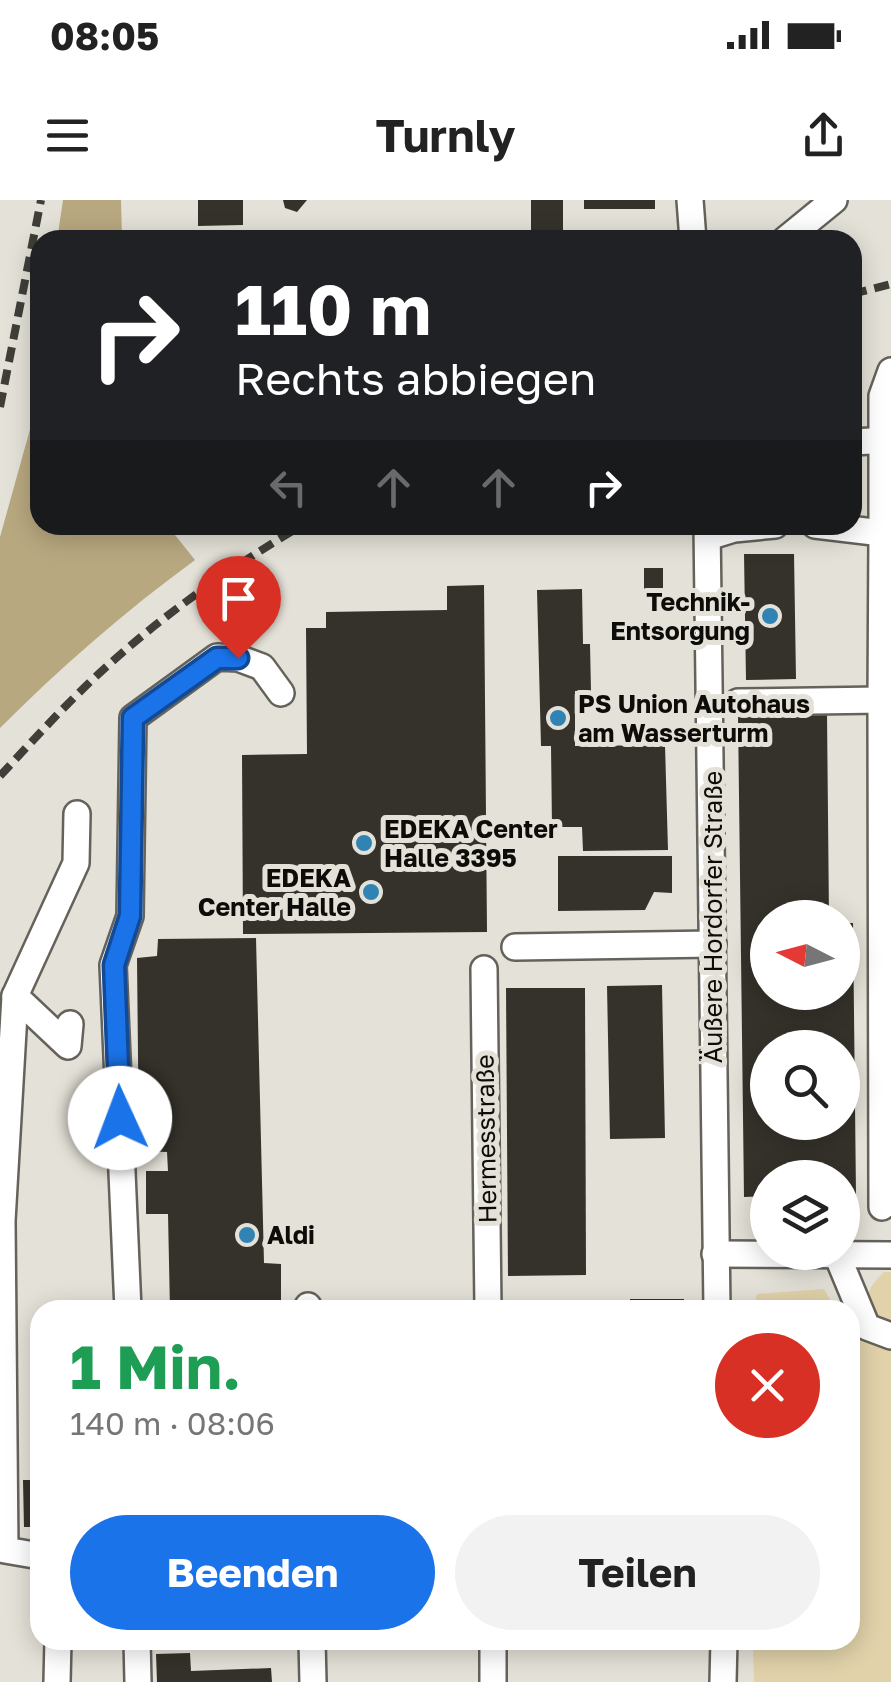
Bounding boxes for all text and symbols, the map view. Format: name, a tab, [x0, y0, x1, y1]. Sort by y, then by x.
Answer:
text: 08:05	[50, 13, 159, 58]
icon: menu	[40, 108, 95, 163]
text: Turnly	[375, 108, 516, 162]
icon: share	[796, 108, 851, 163]
text: 110 m	[235, 266, 431, 350]
icon: right	[70, 270, 200, 400]
text: Rechts abbiegen	[235, 351, 597, 405]
icon: left	[261, 460, 316, 515]
icon: ahead	[366, 460, 421, 515]
icon: ahead	[471, 460, 526, 515]
icon: right	[576, 460, 631, 515]
pin	[196, 556, 281, 659]
icon: arrive	[211, 571, 266, 626]
place label: Technik- Entsorgung	[610, 586, 750, 646]
marker: Technik- Entsorgung	[759, 605, 781, 627]
place label: PS Union Autohaus am Wasserturm	[578, 688, 810, 748]
marker: PS Union Autohaus am Wasserturm	[547, 707, 569, 729]
street label: Äußere Hordorfer Straße	[697, 771, 728, 1063]
place label: EDEKA Center Halle 3395	[384, 813, 558, 873]
marker: EDEKA Center Halle 3395	[353, 832, 375, 854]
place label: EDEKA Center Halle	[198, 862, 351, 922]
marker: EDEKA Center Halle	[360, 881, 382, 903]
north arrow	[750, 900, 860, 1010]
map controls	[750, 900, 860, 1270]
button: search	[750, 1030, 860, 1140]
street label: Hermesstraße	[469, 1054, 502, 1224]
position arrow	[68, 1066, 172, 1170]
button: layers	[750, 1160, 860, 1270]
place label: Aldi	[267, 1219, 315, 1250]
marker: Aldi	[236, 1224, 258, 1246]
text: 1 Min.	[70, 1330, 241, 1402]
button: close	[715, 1333, 820, 1438]
text: 140 m · 08:06	[70, 1404, 275, 1442]
button: Beenden	[70, 1515, 435, 1630]
button: Teilen	[455, 1515, 820, 1630]

